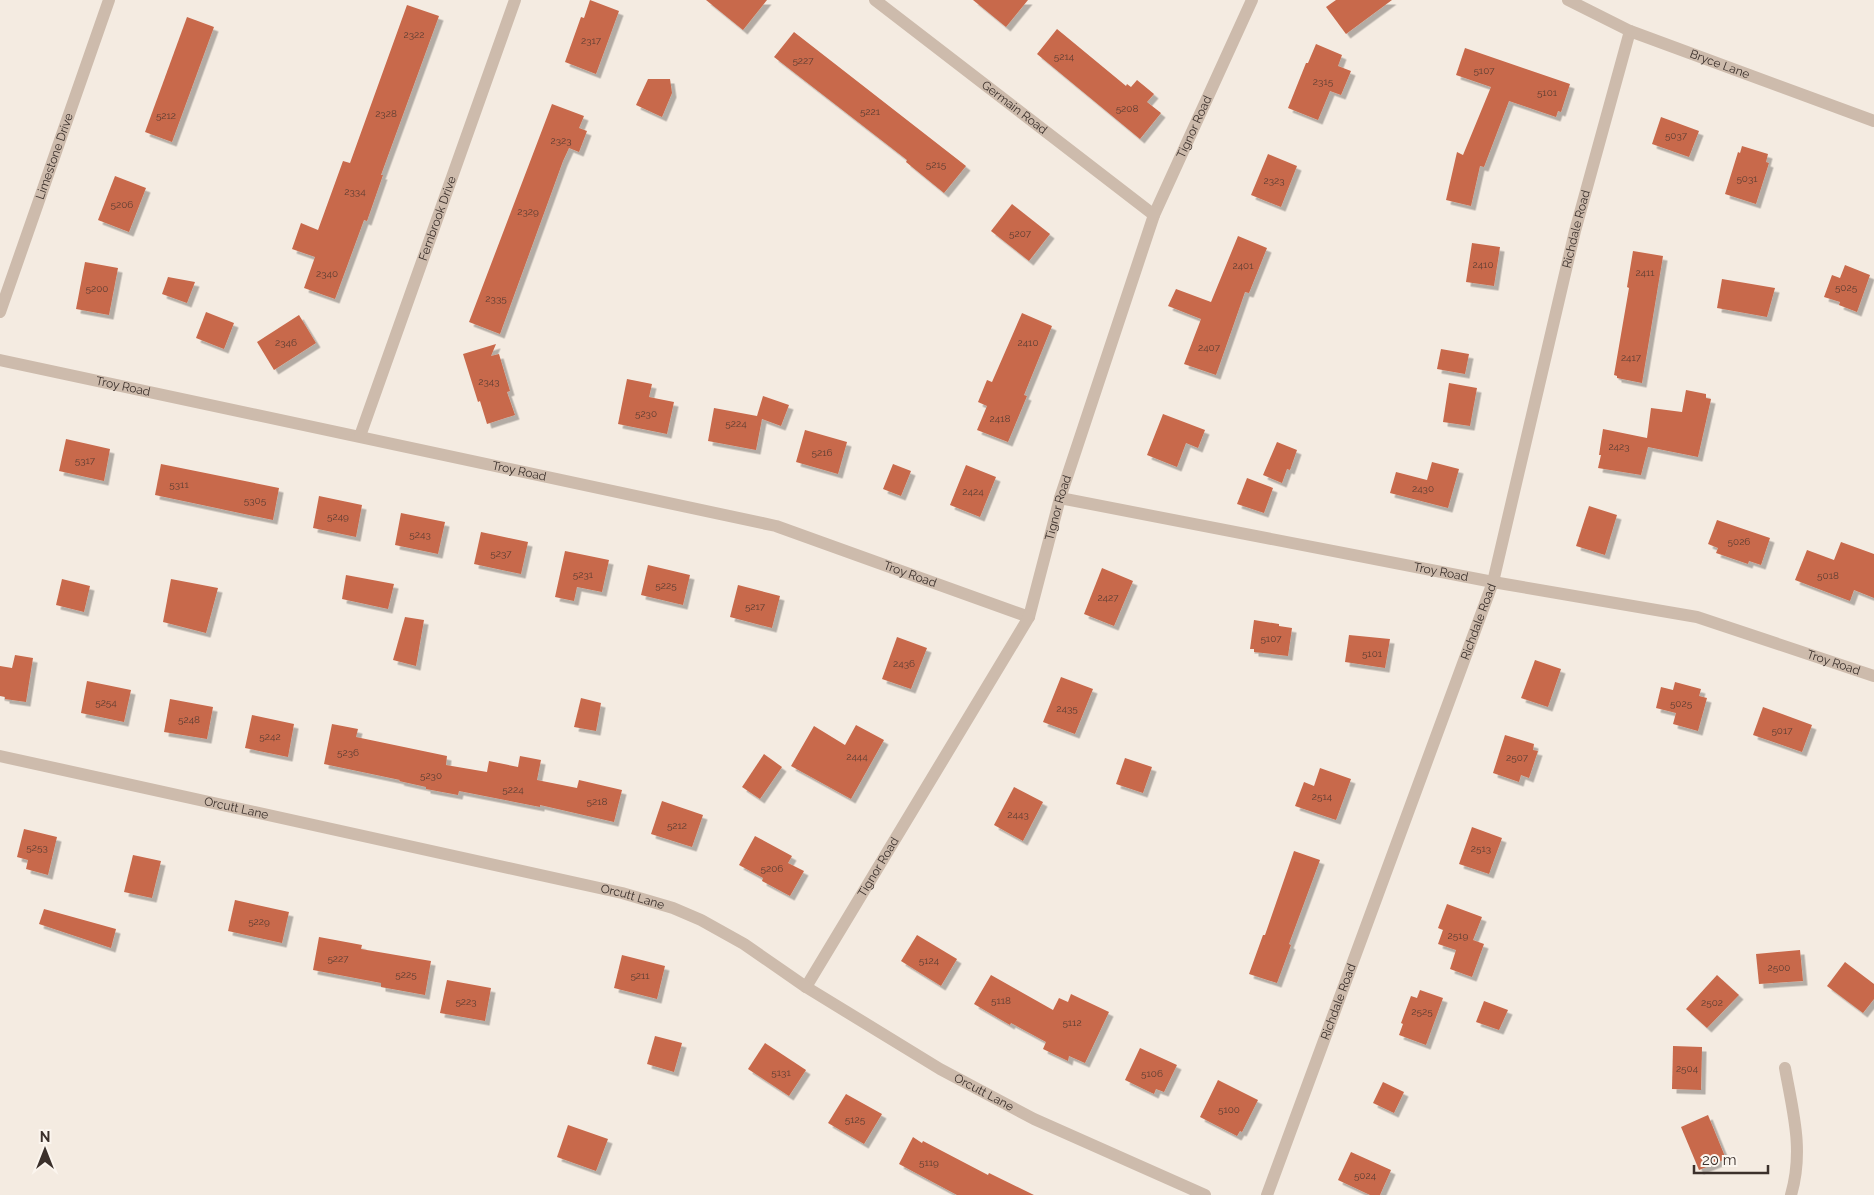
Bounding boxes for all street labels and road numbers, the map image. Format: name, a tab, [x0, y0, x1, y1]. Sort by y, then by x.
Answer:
street label: Bryce Lane	[1688, 47, 1752, 82]
street label: Germain Road	[979, 78, 1050, 137]
street label: Tignor Road	[1174, 93, 1214, 160]
street label: Limestone Drive	[33, 111, 76, 201]
street label: Fernbrook Drive	[416, 174, 459, 263]
street label: Richdale Road	[1560, 188, 1593, 269]
street label: Troy Road	[95, 374, 152, 399]
street label: Troy Road	[491, 458, 548, 484]
street label: Tignor Road	[1042, 473, 1074, 542]
street label: Troy Road	[882, 558, 938, 590]
street label: Troy Road	[1412, 560, 1469, 584]
street label: Richdale Road	[1458, 582, 1499, 662]
street label: Troy Road	[1805, 647, 1862, 678]
street label: Orcutt Lane	[203, 794, 270, 822]
street label: Tignor Road	[855, 835, 902, 900]
street label: Orcutt Lane	[599, 882, 666, 912]
street label: Richdale Road	[1318, 962, 1359, 1042]
street label: Orcutt Lane	[952, 1071, 1016, 1114]

